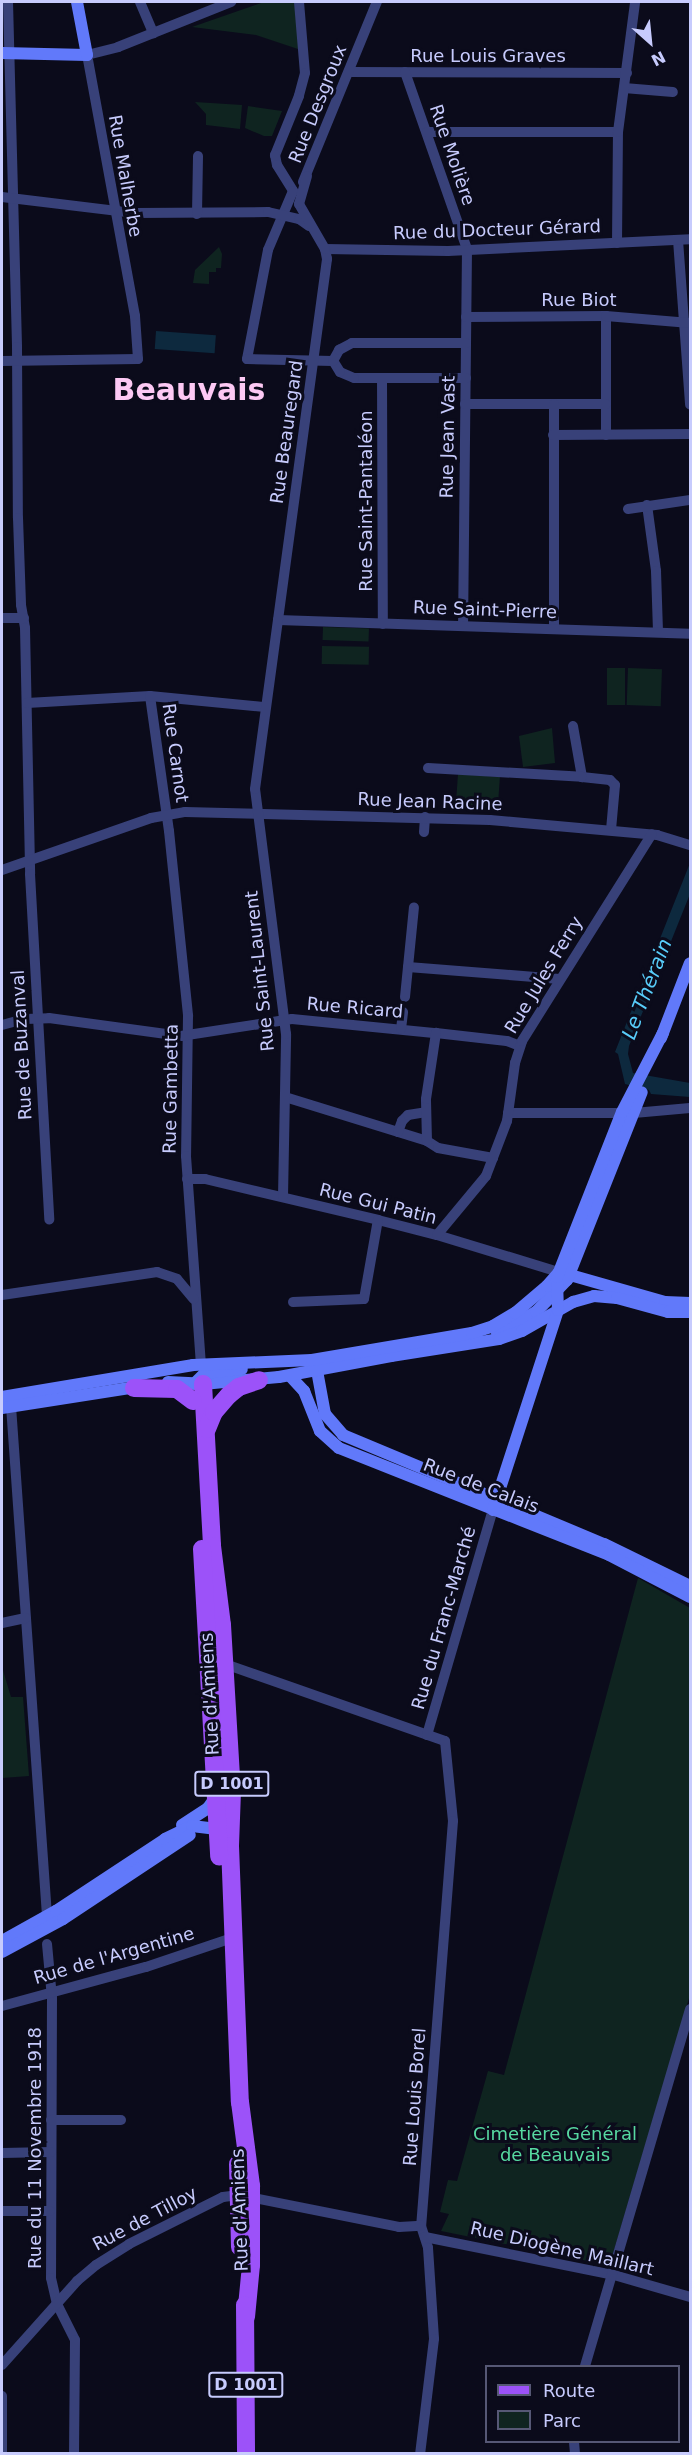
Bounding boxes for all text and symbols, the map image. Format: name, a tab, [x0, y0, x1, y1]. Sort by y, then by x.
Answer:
north arrow	[620, 12, 680, 72]
street label: Rue Desgroux	[284, 42, 352, 166]
street label: Rue Louis Graves	[410, 45, 566, 67]
text: N	[648, 47, 669, 70]
street label: Rue Molière	[425, 102, 479, 208]
street label: Rue Malherbe	[104, 113, 146, 239]
street label: Rue du Docteur Gérard	[393, 216, 601, 244]
street label: Rue Biot	[541, 289, 617, 311]
street label: Rue Beauregard	[266, 359, 308, 505]
district label: Beauvais	[113, 372, 265, 408]
street label: Rue Jean Vast	[436, 375, 460, 499]
street label: Rue Saint-Pantaléon	[355, 410, 377, 592]
street label: Rue Saint-Pierre	[413, 597, 557, 623]
street label: Rue Carnot	[157, 702, 193, 804]
street label: Rue Jean Racine	[357, 789, 503, 815]
street label: Rue Saint-Laurent	[241, 890, 279, 1052]
street label: Rue Jules Ferry	[500, 912, 588, 1038]
water label: Le Thérain	[617, 935, 677, 1043]
street label: Rue de Buzanval	[7, 969, 37, 1121]
street label: Rue Ricard	[306, 993, 404, 1023]
street label: Rue Gambetta	[159, 1024, 183, 1154]
street label: Rue Gui Patin	[317, 1179, 439, 1229]
street label: Rue de Calais	[420, 1454, 542, 1518]
street label: Rue du Franc-Marché	[407, 1524, 481, 1712]
street label: Rue d'Amiens	[196, 1632, 224, 1756]
road number: D 1001	[193, 1771, 271, 1797]
street label: Rue de l'Argentine	[31, 1923, 197, 1989]
street label: Rue du 11 Novembre 1918	[24, 2027, 46, 2269]
street label: Rue Louis Borel	[399, 2027, 431, 2167]
park label: Cimetière Général de Beauvais	[473, 2124, 637, 2166]
street label: Rue d'Amiens	[227, 2148, 253, 2272]
street label: Rue de Tilloy	[89, 2182, 201, 2256]
street label: Rue Diogène Maillart	[468, 2217, 656, 2281]
legend	[485, 2365, 680, 2443]
road number: D 1001	[207, 2372, 285, 2398]
text: Route	[543, 2380, 595, 2401]
text: Parc	[543, 2410, 581, 2431]

